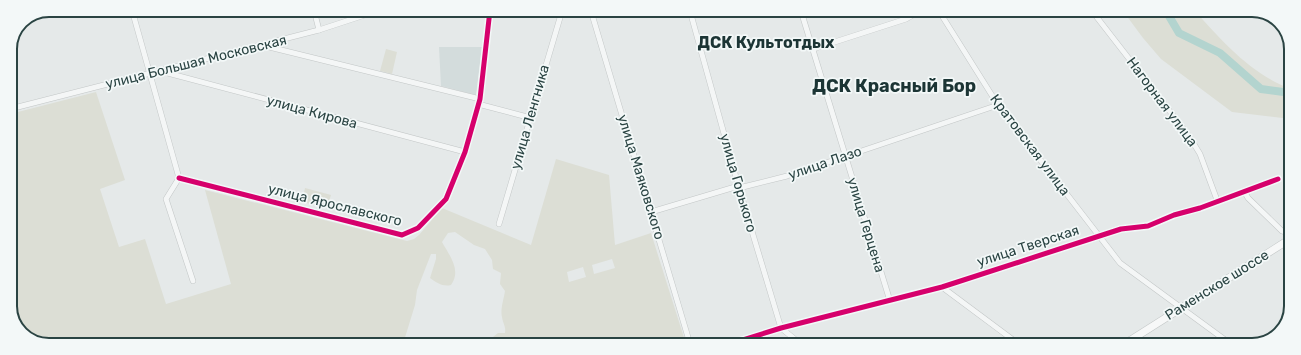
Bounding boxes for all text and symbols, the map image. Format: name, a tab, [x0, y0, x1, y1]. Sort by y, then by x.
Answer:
street label: улица Большая Московская	[104, 31, 288, 93]
district label: ДСК Культотдых	[697, 33, 835, 52]
street label: Нагорная улица	[1123, 54, 1201, 150]
street label: улица Ленгника	[507, 63, 553, 171]
district label: ДСК Красный Бор	[812, 75, 976, 97]
street label: Кратовская улица	[986, 91, 1074, 199]
street label: улица Кирова	[265, 92, 359, 132]
street label: улица Маяковского	[614, 112, 668, 242]
street label: улица Горького	[716, 132, 760, 234]
street label: улица Лазо	[786, 143, 864, 183]
street label: улица Герцена	[844, 176, 888, 274]
street label: улица Ярославского	[266, 180, 404, 230]
street label: улица Тверская	[975, 221, 1081, 271]
street label: Раменское шоссе	[1162, 246, 1272, 324]

